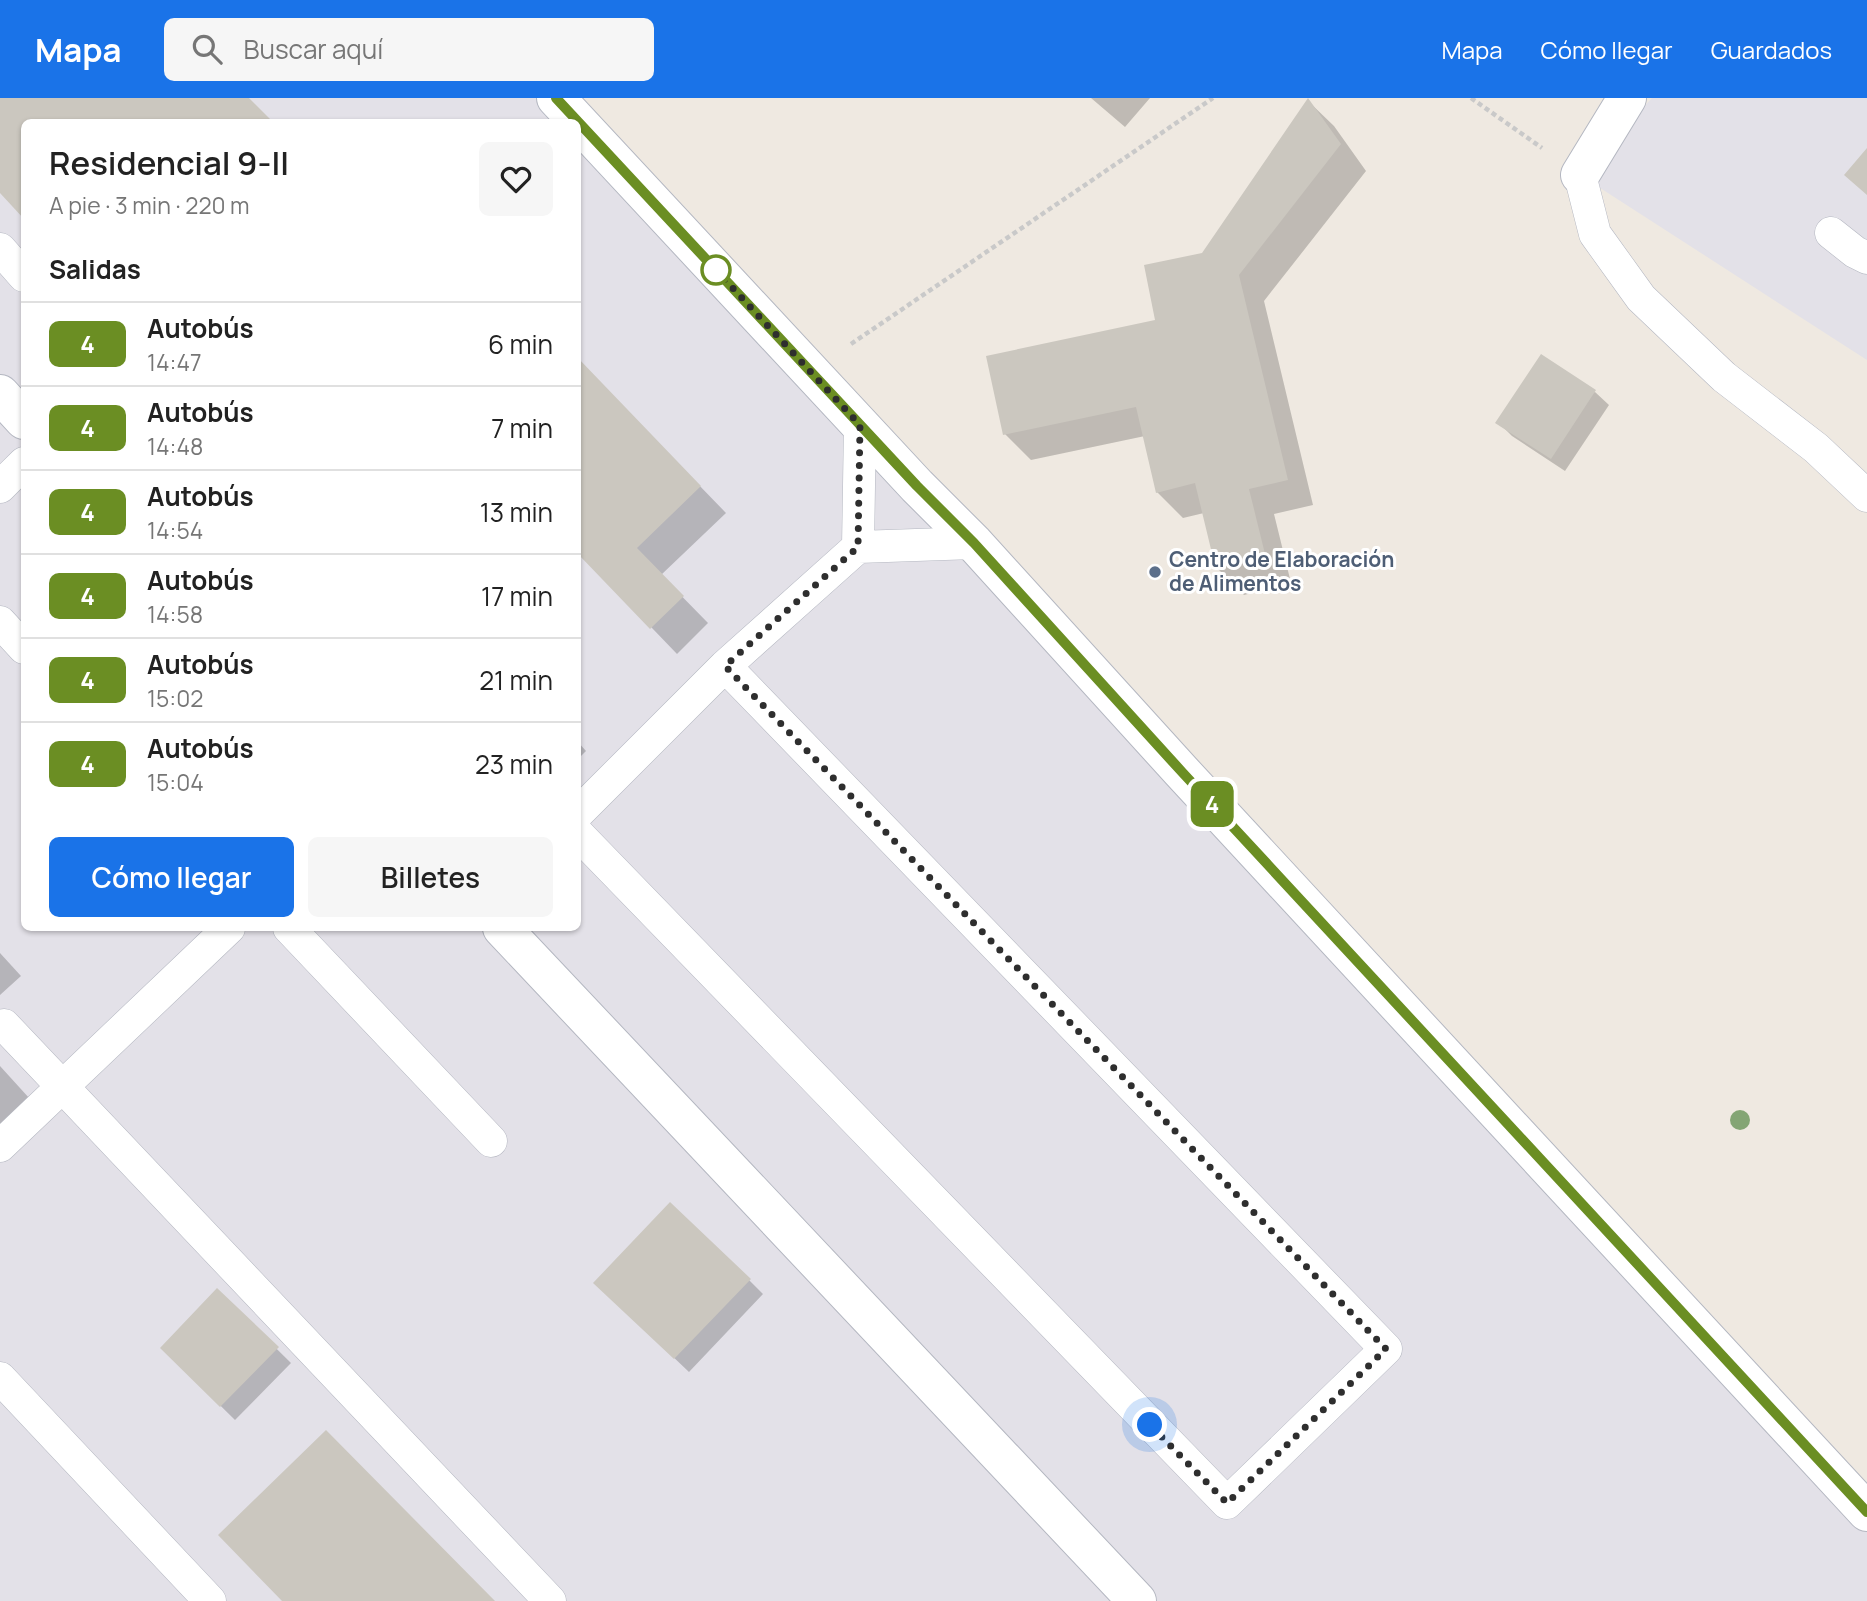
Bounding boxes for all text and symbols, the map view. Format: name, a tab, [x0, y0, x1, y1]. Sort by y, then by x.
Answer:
search box	[164, 18, 654, 81]
text: Mapa	[35, 27, 122, 72]
icon: search	[188, 30, 226, 68]
text: Buscar aquí	[244, 31, 383, 67]
text: Mapa	[1442, 33, 1503, 66]
text: Cómo llegar	[1541, 33, 1673, 66]
text: Guardados	[1711, 33, 1832, 66]
text: Residencial 9-II	[49, 140, 289, 185]
button: heart	[479, 142, 553, 216]
text: A pie · 3 min · 220 m	[49, 189, 250, 221]
text: Salidas	[49, 251, 141, 287]
unlabelled marker	[701, 255, 731, 285]
text: Autobús	[147, 310, 254, 346]
text: 6 min	[488, 326, 553, 362]
text: 4	[80, 327, 95, 360]
text: 14:47	[147, 346, 202, 378]
text: Autobús	[147, 394, 254, 430]
text: 7 min	[491, 410, 553, 446]
text: 4	[80, 411, 95, 444]
text: 14:48	[147, 430, 203, 462]
text: Autobús	[147, 478, 254, 514]
text: 13 min	[480, 494, 553, 530]
text: 4	[80, 495, 95, 528]
text: 14:54	[147, 514, 203, 546]
place label: Centro de Elaboración de Alimentos	[1169, 545, 1394, 597]
text: Autobús	[147, 562, 254, 598]
marker: Centro de Elaboración de Alimentos	[1147, 564, 1163, 580]
text: 17 min	[481, 578, 553, 614]
text: 4	[80, 579, 95, 612]
text: 14:58	[147, 598, 203, 630]
text: Autobús	[147, 646, 254, 682]
text: 21 min	[479, 662, 553, 698]
text: 4	[80, 663, 95, 696]
text: 15:02	[147, 682, 203, 714]
text: Autobús	[147, 730, 254, 766]
text: 23 min	[475, 746, 553, 782]
text: 4	[80, 747, 95, 780]
text: 15:04	[147, 766, 204, 798]
line badge: 4	[1189, 781, 1235, 827]
text: 4	[1205, 787, 1219, 820]
button: Cómo llegar	[49, 837, 294, 917]
button: Billetes	[308, 837, 553, 917]
your location	[1132, 1407, 1167, 1442]

